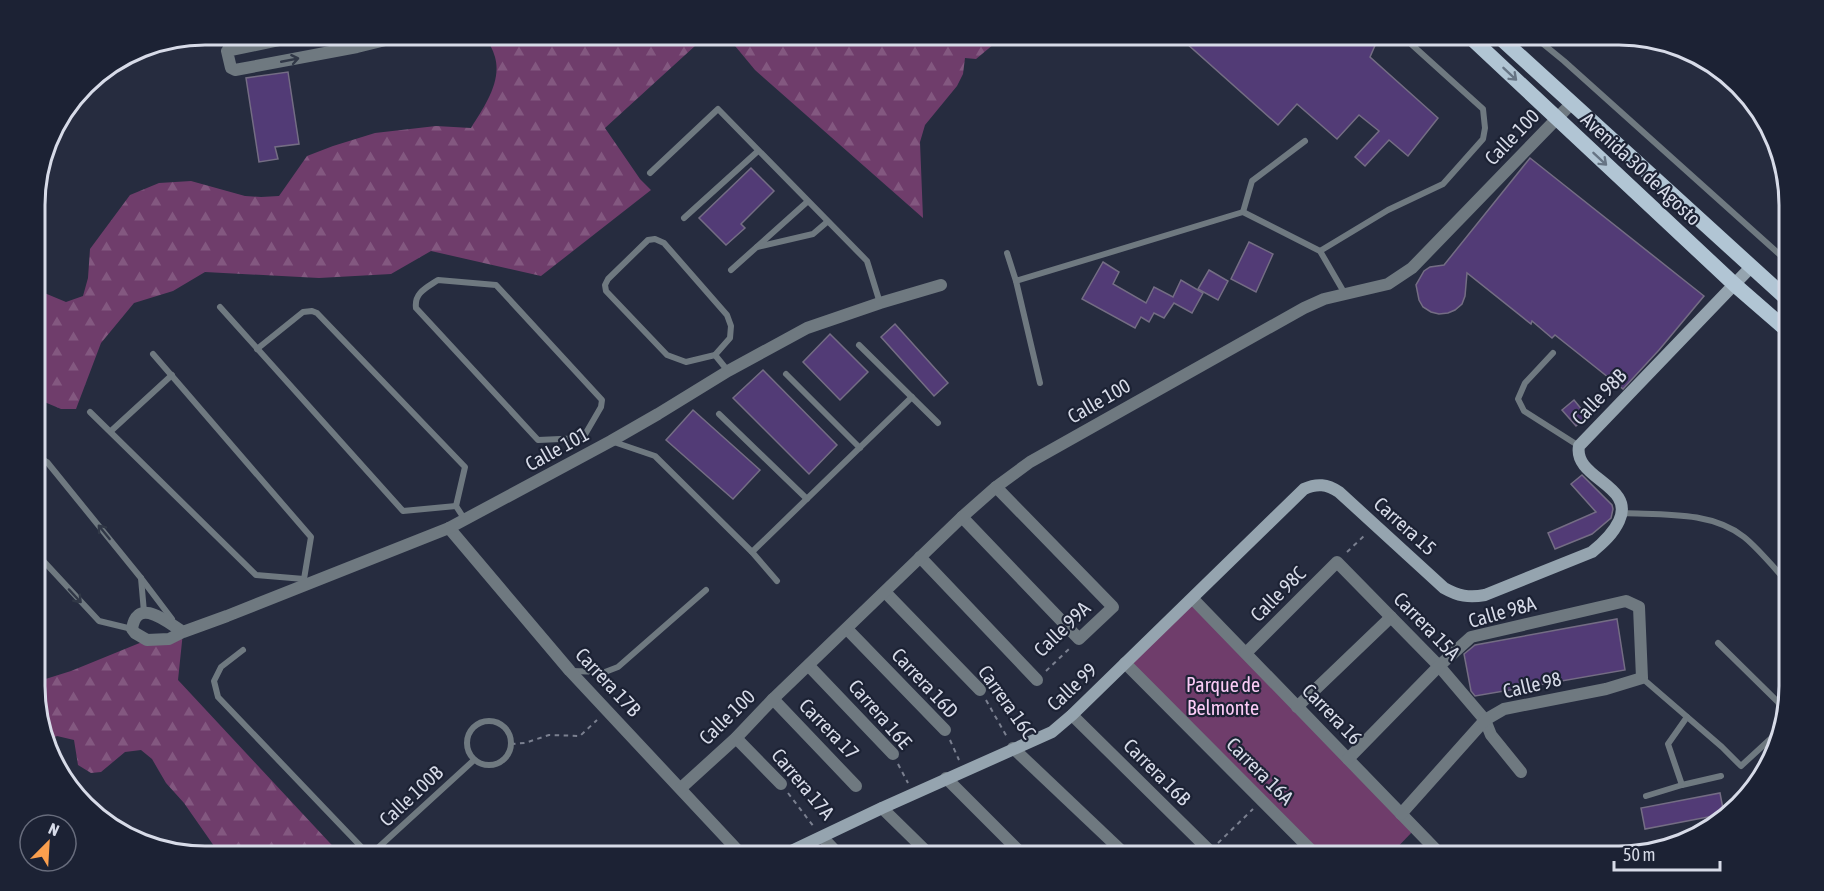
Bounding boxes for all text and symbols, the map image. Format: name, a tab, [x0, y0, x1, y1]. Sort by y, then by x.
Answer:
one-way arrow	[280, 54, 299, 65]
one-way arrow	[1502, 67, 1517, 82]
street label: Calle 100	[1479, 104, 1544, 169]
street label: Avenida 30 de Agosto	[1577, 107, 1706, 230]
one-way arrow	[1592, 151, 1607, 166]
street label: Calle 98B	[1566, 364, 1631, 429]
street label: Calle 100	[1063, 373, 1134, 428]
street label: Calle 101	[521, 422, 592, 475]
street label: Carrera 15	[1370, 492, 1441, 559]
one-way arrow	[98, 525, 111, 541]
street label: Calle 98C	[1245, 561, 1310, 626]
street label: Carrera 15A	[1389, 587, 1465, 664]
one-way arrow	[68, 588, 82, 603]
street label: Calle 98A	[1465, 591, 1538, 632]
street label: Calle 99A	[1029, 596, 1095, 661]
street label: Carrera 17B	[571, 643, 646, 721]
street label: Carrera 16D	[887, 643, 963, 722]
street label: Calle 99	[1042, 658, 1101, 715]
street label: Carrera 16C	[974, 660, 1041, 743]
street label: Calle 98	[1500, 667, 1563, 702]
park label: Parque de Belmonte	[1186, 673, 1260, 719]
street label: Carrera 16E	[844, 674, 917, 753]
street label: Carrera 16	[1298, 678, 1367, 749]
street label: Calle 100	[694, 684, 759, 749]
street label: Carrera 17	[795, 693, 864, 764]
street label: Carrera 16A	[1222, 732, 1299, 809]
street label: Carrera 16B	[1119, 733, 1196, 810]
street label: Carrera 17A	[767, 744, 840, 824]
street label: Calle 100B	[374, 760, 447, 831]
north arrow	[18, 813, 78, 873]
text: N	[46, 819, 62, 839]
scale bar	[1614, 834, 1720, 872]
text: 50 m	[1623, 844, 1655, 865]

